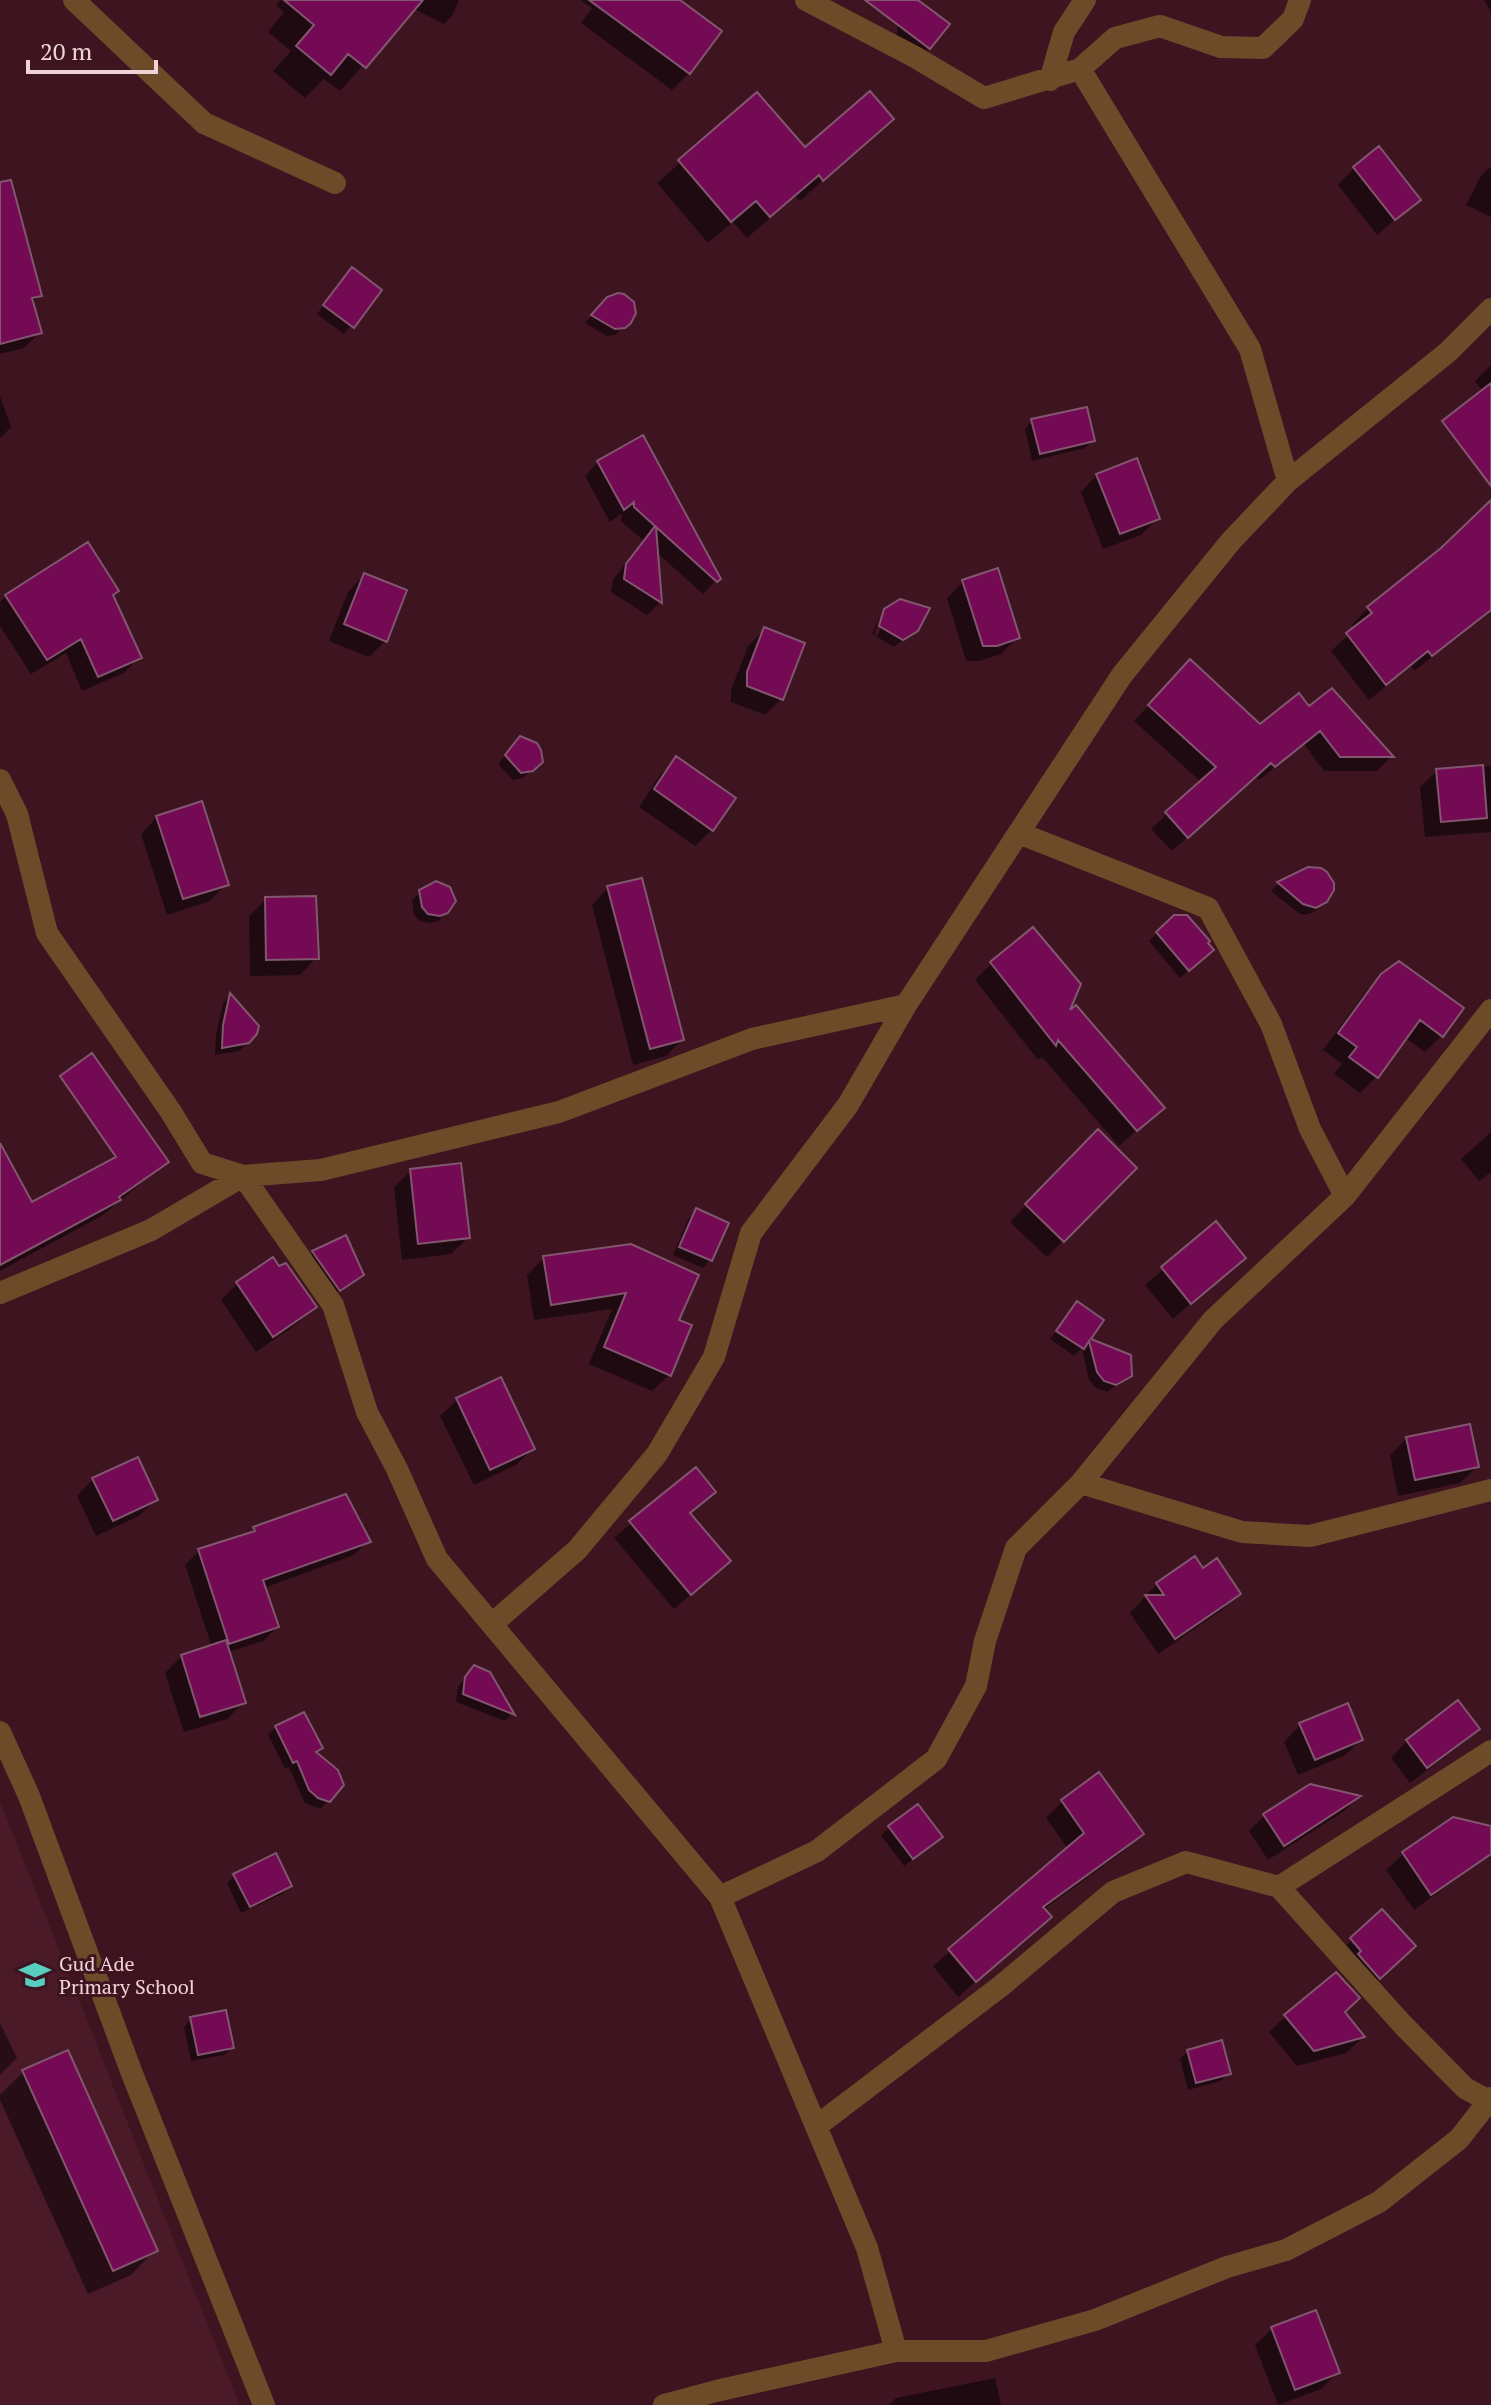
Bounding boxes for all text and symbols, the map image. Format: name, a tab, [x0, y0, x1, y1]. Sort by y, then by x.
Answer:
scale bar	[28, 24, 156, 74]
text: 20 m	[40, 35, 92, 67]
place label: Gud Ade Primary School	[59, 1950, 195, 2000]
school or university icon: Gud Ade Primary School	[18, 1958, 52, 1992]

